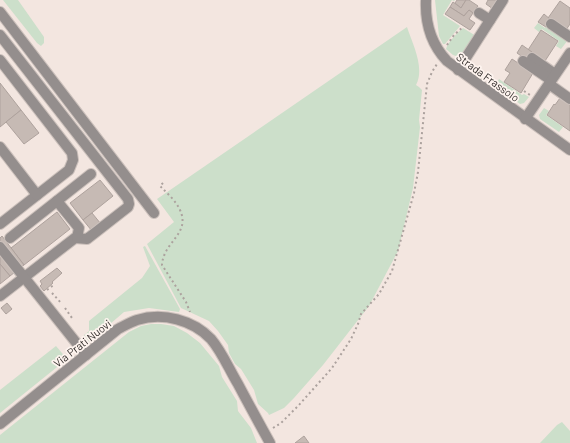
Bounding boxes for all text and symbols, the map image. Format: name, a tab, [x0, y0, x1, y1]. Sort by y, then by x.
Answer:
street label: Strada Frassolo	[454, 50, 522, 104]
street label: Via Prati Nuovi	[51, 316, 113, 369]

